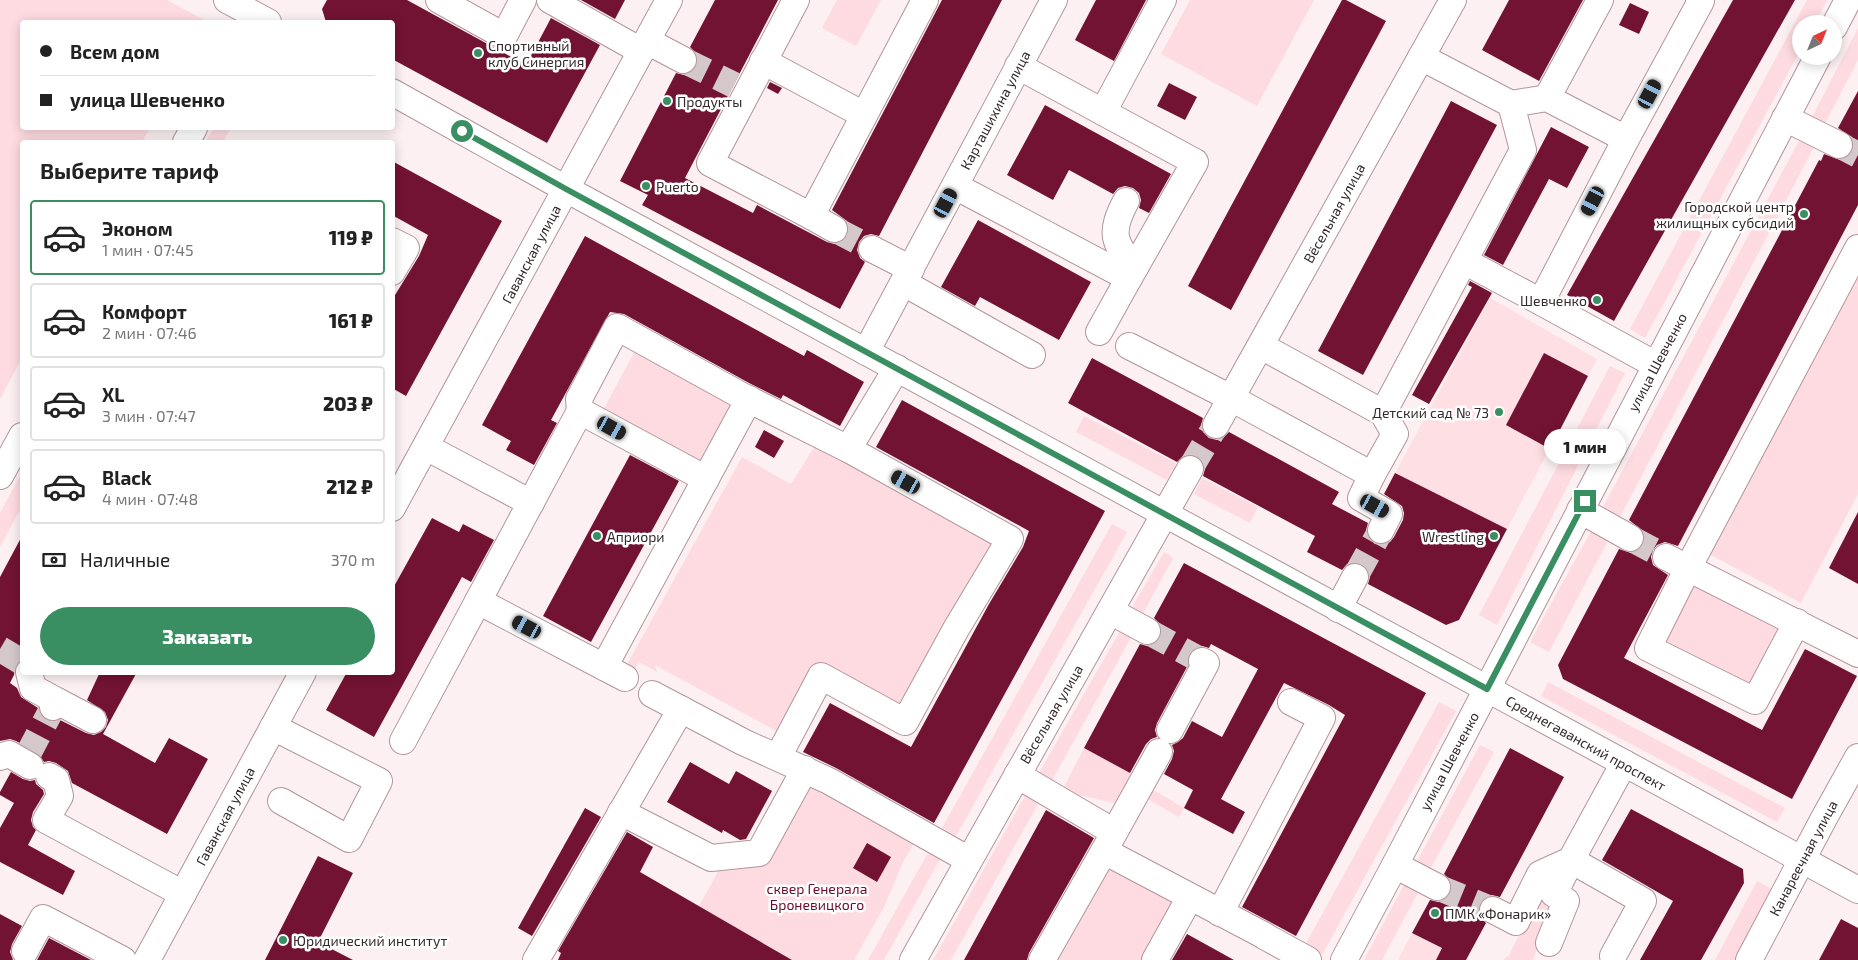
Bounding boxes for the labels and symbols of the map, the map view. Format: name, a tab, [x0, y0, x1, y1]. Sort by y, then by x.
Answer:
north arrow	[1792, 15, 1842, 65]
place label: Спортивный клуб Синергия	[488, 37, 584, 70]
marker: Спортивный клуб Синергия	[472, 47, 484, 59]
street label: Карташихина улица	[956, 48, 1034, 172]
car	[1636, 77, 1663, 111]
place label: Продукты	[677, 93, 742, 110]
marker: Продукты	[661, 95, 673, 107]
route start	[451, 120, 473, 142]
street label: Вёсельная улица	[1300, 160, 1368, 266]
place label: Puerto	[656, 178, 699, 195]
marker: Puerto	[640, 180, 652, 192]
car	[1579, 184, 1606, 218]
car	[932, 186, 959, 220]
place label: Городской центр жилищных субсидий	[1656, 198, 1794, 231]
street label: Гаванская улица	[498, 202, 564, 306]
marker: Городской центр жилищных субсидий	[1798, 208, 1810, 220]
place label: Шевченко	[1520, 292, 1587, 309]
marker: Шевченко	[1591, 294, 1603, 306]
street label: улица Шевченко	[1624, 310, 1690, 414]
place label: Детский сад № 73	[1372, 404, 1489, 421]
marker: Детский сад № 73	[1493, 406, 1505, 418]
car	[595, 414, 628, 442]
callout: 1 мин	[1544, 428, 1626, 464]
car	[889, 468, 922, 496]
route end	[1574, 490, 1596, 512]
car	[1358, 492, 1391, 520]
place label: Априори	[607, 528, 665, 545]
place label: Wrestling	[1422, 528, 1484, 545]
marker: Априори	[591, 530, 603, 542]
marker: Wrestling	[1488, 530, 1500, 542]
car	[510, 613, 543, 641]
street label: Вёсельная улица	[1016, 662, 1086, 766]
street label: Среднегаванский проспект	[1503, 692, 1669, 794]
street label: улица Шевченко	[1416, 709, 1482, 813]
street label: Гаванская улица	[192, 764, 258, 868]
street label: Канареечная улица	[1765, 797, 1841, 919]
park label: сквер Генерала Броневицкого	[767, 880, 867, 913]
place label: ПМК «Фонарик»	[1445, 905, 1551, 922]
marker: ПМК «Фонарик»	[1429, 907, 1441, 919]
place label: Юридический институт	[293, 932, 447, 949]
marker: Юридический институт	[277, 934, 289, 946]

